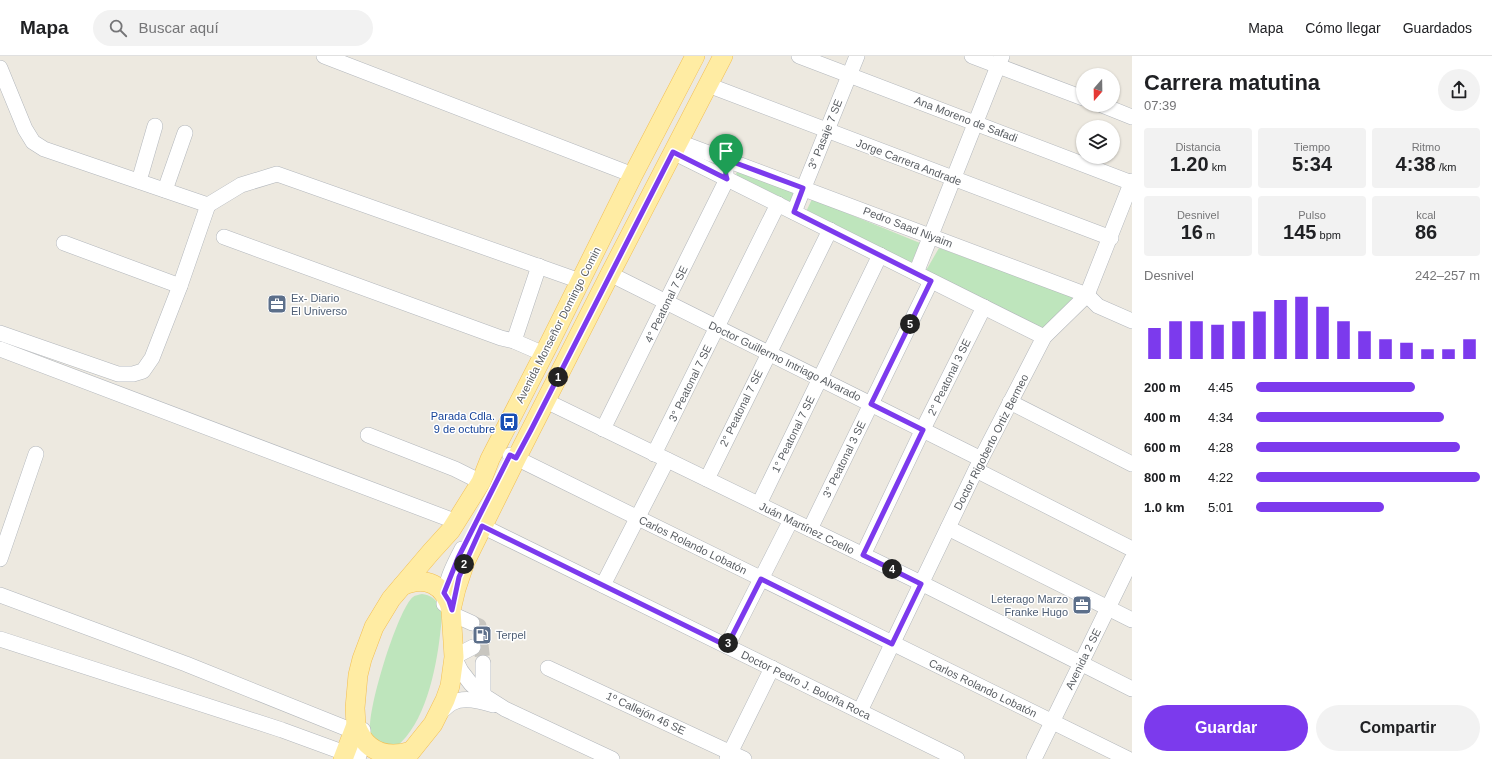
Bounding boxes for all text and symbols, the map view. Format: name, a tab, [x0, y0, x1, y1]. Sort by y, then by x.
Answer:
search box	[93, 10, 373, 46]
text: Mapa	[20, 17, 69, 38]
icon: search	[107, 17, 129, 39]
text: Buscar aquí	[139, 19, 219, 36]
text: Mapa	[1248, 20, 1283, 36]
text: Cómo llegar	[1305, 20, 1381, 36]
text: Guardados	[1403, 20, 1472, 36]
north arrow	[1076, 68, 1120, 112]
map controls	[1076, 68, 1120, 164]
button: share	[1438, 69, 1480, 111]
text: Carrera matutina	[1144, 70, 1320, 95]
street label: Ana Moreno de Safadi	[913, 94, 1019, 144]
street label: 3° Pasaje 7 SE	[806, 97, 844, 171]
text: 07:39	[1144, 98, 1177, 113]
button: layers	[1076, 120, 1120, 164]
pin	[709, 134, 743, 175]
street label: Jorge Carrera Andrade	[855, 136, 963, 188]
icon: arrive	[715, 140, 737, 162]
text: Distancia	[1175, 141, 1221, 153]
text: Tiempo	[1294, 141, 1330, 153]
text: Ritmo	[1412, 141, 1440, 153]
text: 1.20	[1170, 153, 1209, 175]
text: 5:34	[1292, 153, 1332, 175]
text: 4:38	[1396, 153, 1436, 175]
text: km	[1209, 161, 1226, 173]
text: /km	[1436, 161, 1456, 173]
street label: Pedro Saad Niyaim	[862, 204, 954, 250]
text: Desnivel	[1177, 209, 1219, 221]
text: Pulso	[1298, 209, 1326, 221]
text: kcal	[1416, 209, 1436, 221]
text: 16	[1181, 221, 1203, 243]
text: 145	[1283, 221, 1316, 243]
text: 86	[1415, 221, 1437, 243]
text: m	[1203, 229, 1215, 241]
text: bpm	[1316, 229, 1341, 241]
street label: Avenida Monseñor Domingo Comin	[513, 245, 603, 405]
street label: 4° Peatonal 7 SE	[642, 264, 690, 344]
text: Desnivel	[1144, 268, 1194, 283]
text: 242–257 m	[1415, 268, 1480, 283]
place label: Ex- Diario El Universo	[291, 292, 347, 317]
office icon: Ex- Diario El Universo	[266, 293, 288, 315]
pin: 5	[900, 314, 920, 334]
text: 5	[907, 318, 913, 330]
street label: Doctor Guillermo Intriago Alvarado	[707, 319, 863, 403]
street label: 2° Peatonal 3 SE	[925, 337, 973, 417]
street label: 3° Peatonal 7 SE	[666, 343, 714, 423]
pin: 1	[548, 367, 568, 387]
street label: 2° Peatonal 7 SE	[717, 368, 765, 448]
text: 1	[555, 371, 561, 383]
street label: Doctor Rigoberto Ortiz Bermeo	[951, 372, 1031, 512]
text: 200 m	[1144, 380, 1181, 395]
text: 4:45	[1208, 380, 1233, 395]
street label: 1° Peatonal 7 SE	[769, 394, 817, 474]
place label: Parada Cdla. 9 de octubre	[431, 410, 495, 435]
text: 400 m	[1144, 410, 1181, 425]
text: 4:34	[1208, 410, 1233, 425]
bus stop icon: Parada Cdla. 9 de octubre	[498, 411, 520, 433]
street label: 3° Peatonal 3 SE	[820, 419, 868, 499]
text: 600 m	[1144, 440, 1181, 455]
text: 4:28	[1208, 440, 1233, 455]
text: 800 m	[1144, 470, 1181, 485]
text: 4:22	[1208, 470, 1233, 485]
street label: Juán Martínez Coello	[758, 500, 856, 556]
text: 1.0 km	[1144, 500, 1184, 515]
text: 5:01	[1208, 500, 1233, 515]
street label: Carlos Rolando Lobatón	[637, 514, 749, 576]
pin: 2	[454, 554, 474, 574]
text: 2	[461, 558, 467, 570]
pin: 4	[882, 559, 902, 579]
text: 4	[889, 563, 895, 575]
place label: Leterago Marzo Franke Hugo	[991, 593, 1068, 618]
office icon: Leterago Marzo Franke Hugo	[1071, 594, 1093, 616]
fuel station icon: Terpel	[471, 624, 493, 646]
street label: Avenida 2 SE	[1063, 626, 1103, 692]
place label: Terpel	[496, 629, 526, 641]
pin: 3	[718, 633, 738, 653]
text: 3	[725, 637, 731, 649]
street label: Doctor Pedro J. Boloña Roca	[739, 648, 873, 722]
street label: Carlos Rolando Lobatón	[927, 657, 1039, 719]
street label: 1º Callejón 46 SE	[605, 689, 687, 737]
button: Guardar	[1144, 705, 1308, 751]
button: Compartir	[1316, 705, 1480, 751]

